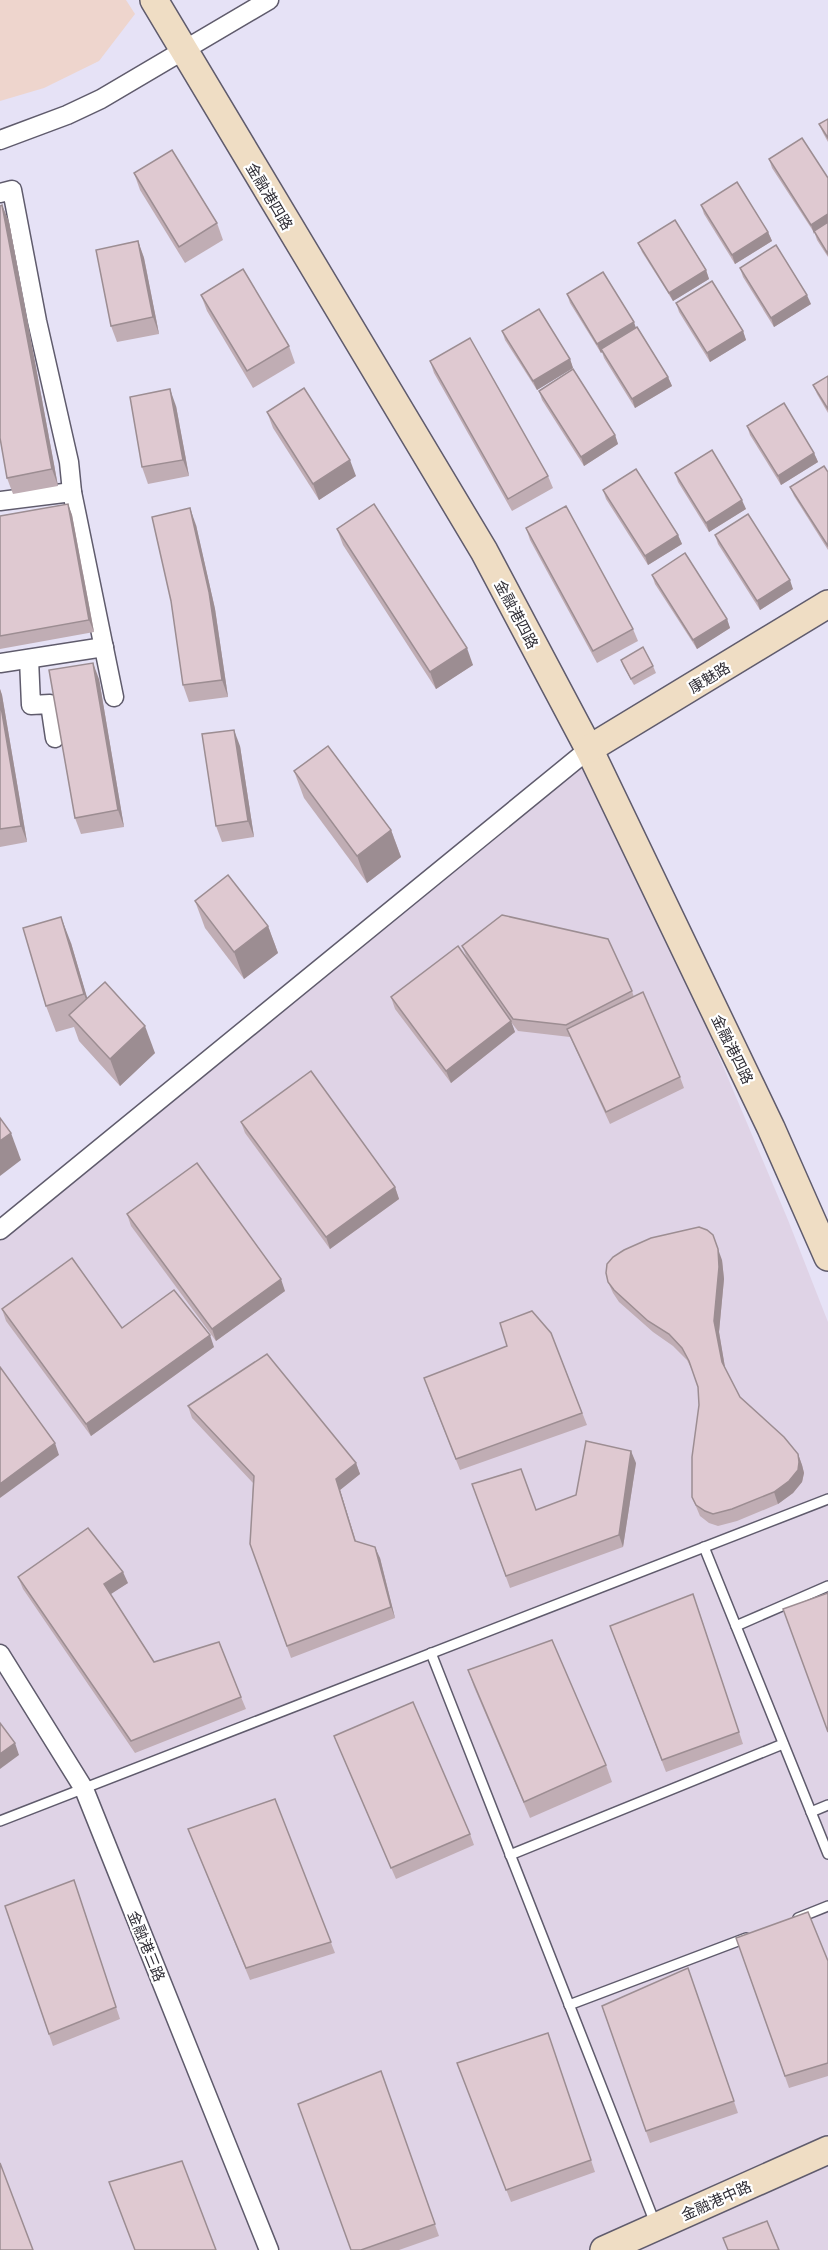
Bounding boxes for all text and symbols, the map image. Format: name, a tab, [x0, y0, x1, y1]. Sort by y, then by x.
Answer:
street label: 金融港四路	[242, 159, 298, 233]
street label: 金融港四路	[491, 576, 543, 652]
street label: 康魅路	[685, 657, 733, 697]
street label: 金融港四路	[708, 1011, 758, 1087]
street label: 金融港三路	[124, 1907, 170, 1985]
street label: 金融港中路	[678, 2176, 754, 2224]

